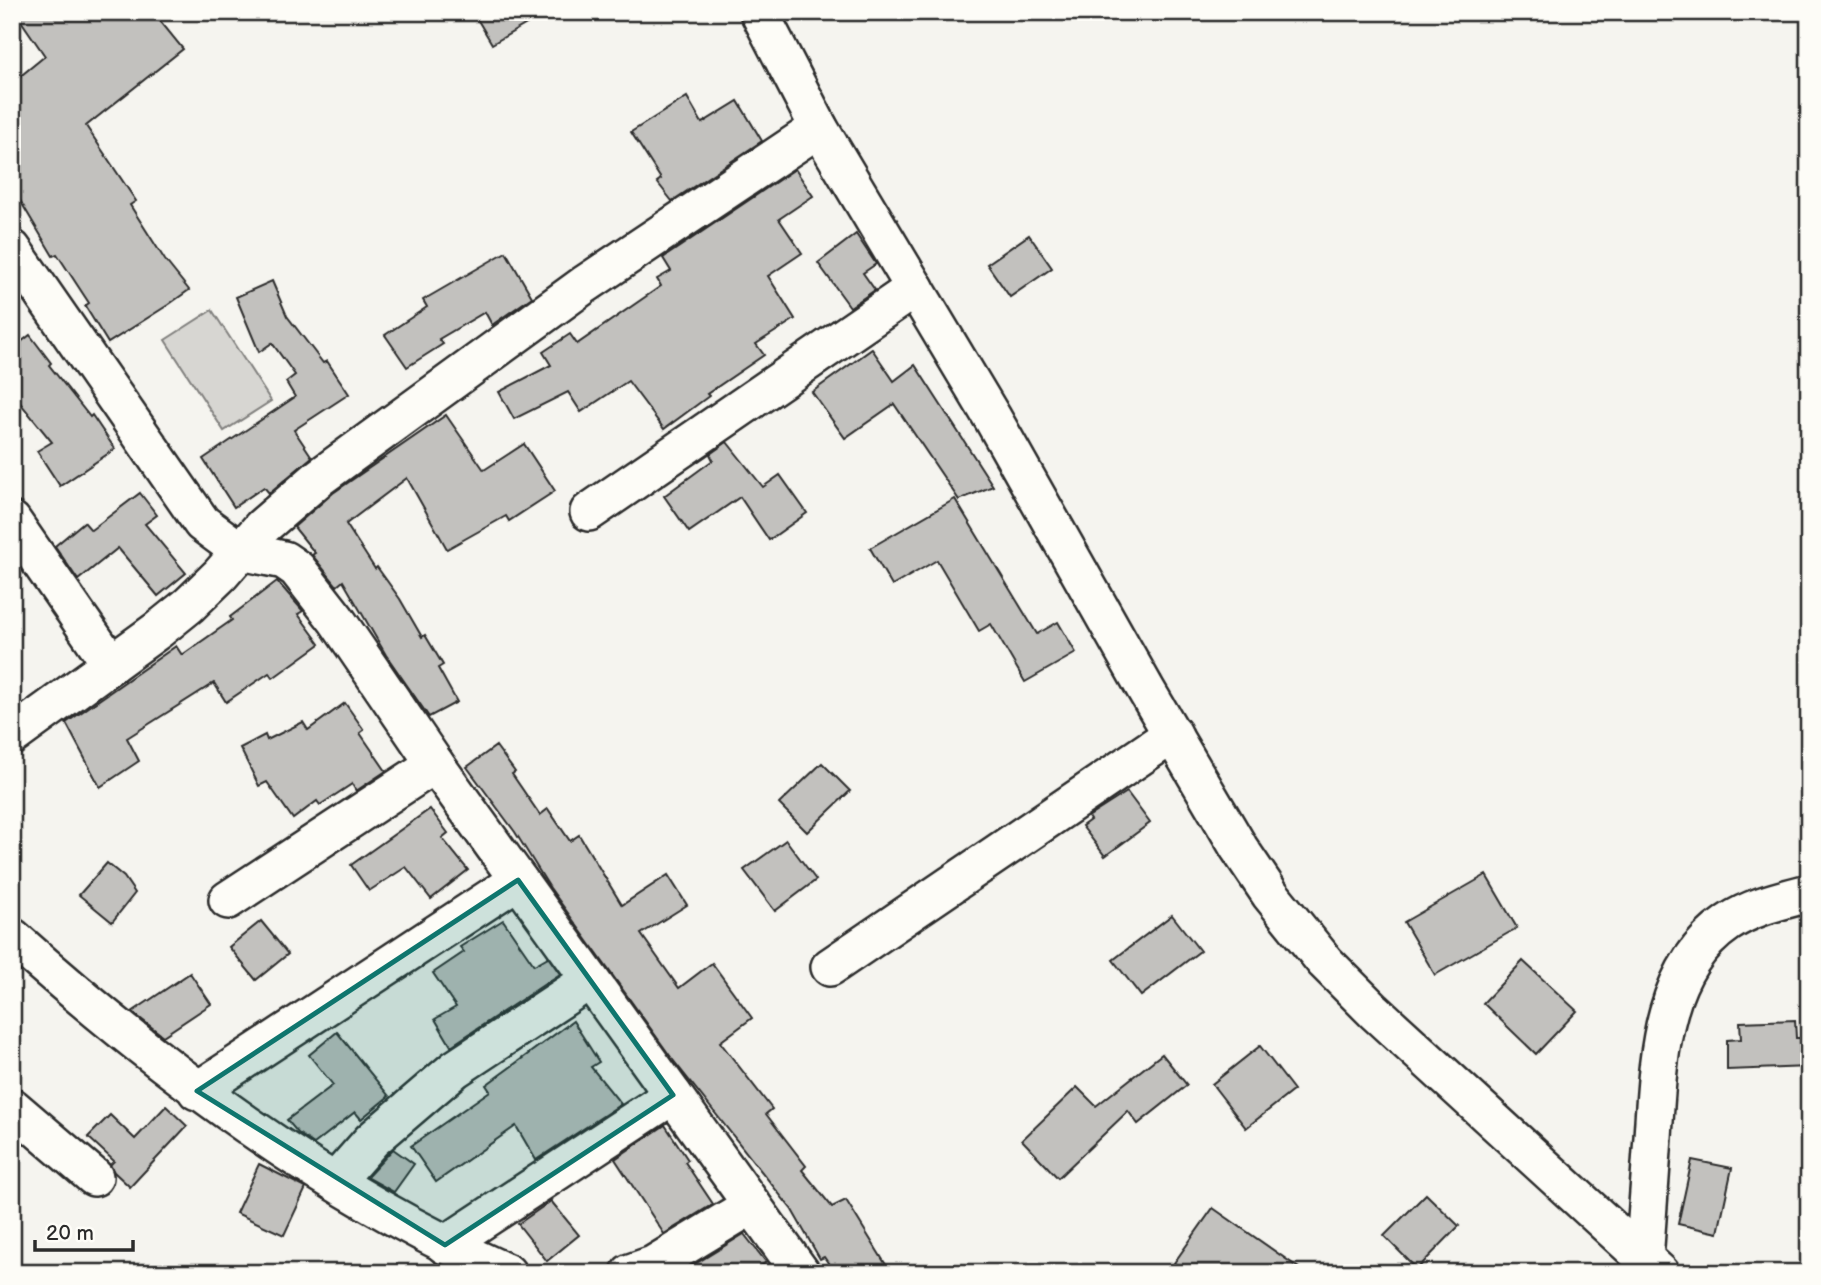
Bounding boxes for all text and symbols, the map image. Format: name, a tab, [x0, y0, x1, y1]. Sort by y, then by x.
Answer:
scale bar	[35, 1208, 133, 1252]
text: 20 m	[46, 1221, 94, 1246]

